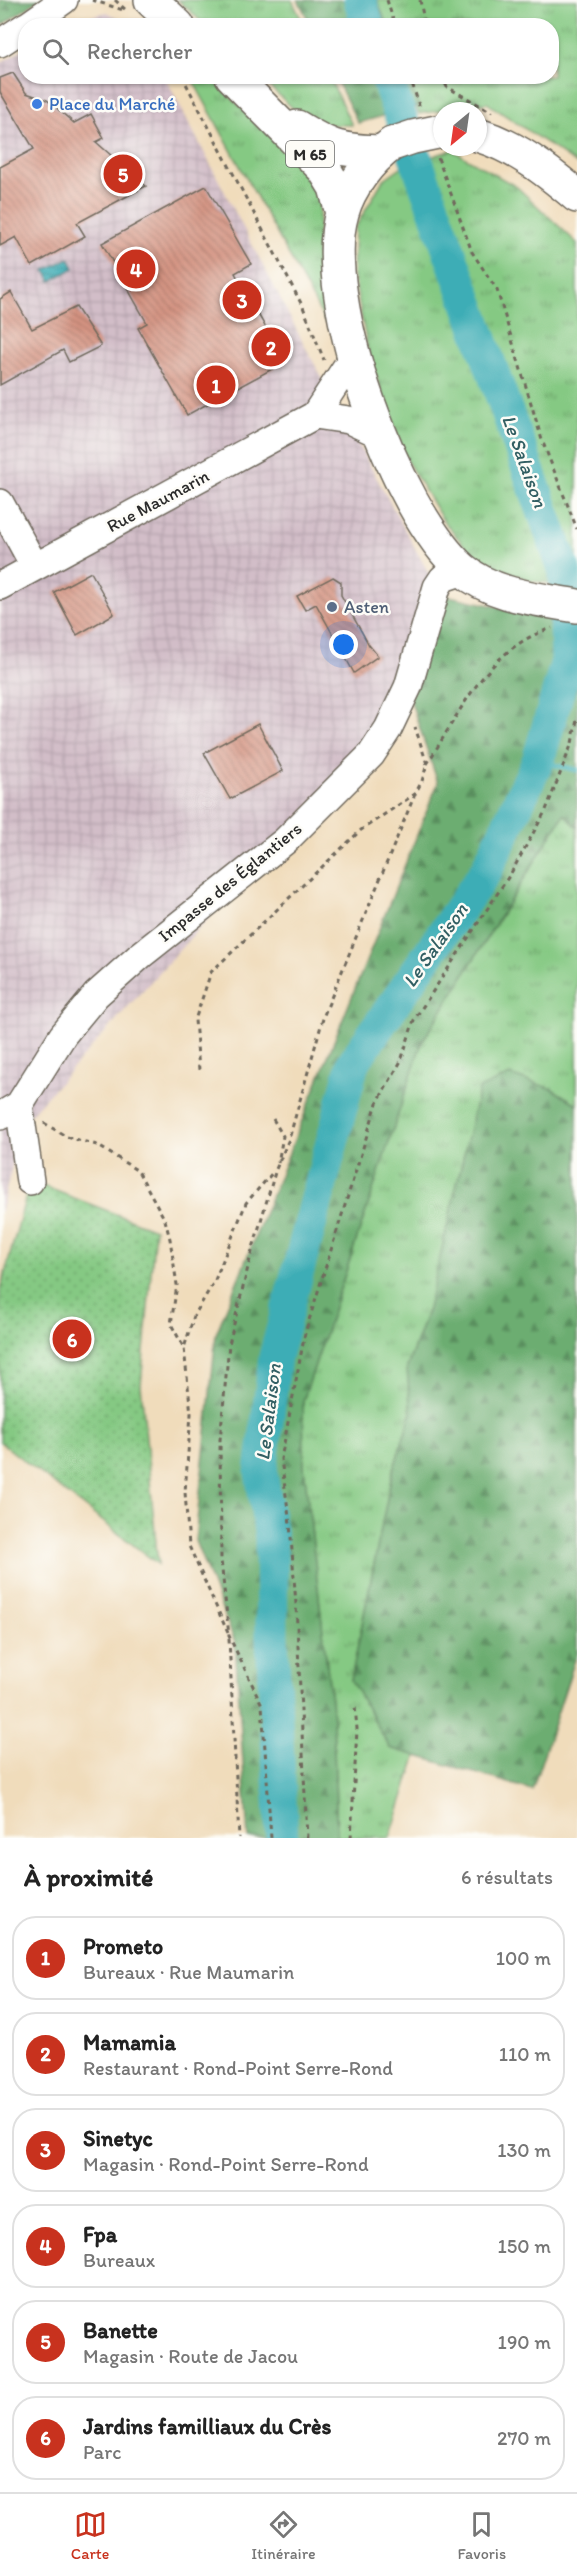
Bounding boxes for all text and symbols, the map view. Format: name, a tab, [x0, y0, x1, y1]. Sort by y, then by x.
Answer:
search box	[18, 18, 559, 84]
icon: search	[39, 35, 72, 68]
text: Rechercher	[87, 38, 192, 65]
place label: Place du Marché	[49, 93, 175, 115]
marker: Place du Marché	[30, 97, 44, 111]
north arrow	[433, 102, 487, 156]
road number: M 65	[286, 141, 334, 167]
pin: 5	[104, 152, 142, 196]
pin: 4	[116, 246, 156, 292]
pin: 3	[222, 278, 262, 322]
pin: 2	[252, 324, 290, 370]
pin: 1	[196, 362, 236, 408]
water label: Le Salaison	[497, 411, 553, 511]
street label: Rue Maumarin	[103, 465, 213, 537]
place label: Asten	[344, 596, 389, 618]
marker: Asten	[325, 600, 339, 614]
your location	[329, 630, 358, 659]
street label: Impasse des Églantiers	[154, 817, 306, 947]
water label: Le Salaison	[397, 898, 473, 992]
pin: 6	[52, 1316, 92, 1362]
water label: Le Salaison	[250, 1362, 286, 1461]
text: À proximité	[24, 1861, 153, 1893]
text: 6 résultats	[461, 1865, 553, 1889]
text: Prometo	[83, 1933, 163, 1960]
text: 1	[41, 1946, 50, 1970]
text: 100 m	[496, 1946, 551, 1970]
text: Bureaux · Rue Maumarin	[83, 1960, 294, 1984]
text: Mamamia	[83, 2029, 176, 2056]
text: 2	[40, 2042, 51, 2066]
text: 110 m	[499, 2042, 551, 2066]
text: Restaurant · Rond-Point Serre-Rond	[83, 2056, 393, 2080]
text: Sinetyc	[83, 2125, 153, 2152]
text: 3	[40, 2138, 51, 2162]
text: 130 m	[497, 2138, 551, 2162]
text: Magasin · Rond-Point Serre-Rond	[83, 2152, 369, 2176]
text: Fpa	[83, 2221, 117, 2248]
text: 4	[39, 2234, 52, 2258]
text: 150 m	[498, 2234, 551, 2258]
text: Bureaux	[83, 2248, 155, 2272]
text: Banette	[83, 2317, 158, 2344]
text: 5	[40, 2330, 51, 2354]
text: 190 m	[498, 2330, 551, 2354]
text: Magasin · Route de Jacou	[83, 2344, 298, 2368]
text: Jardins familliaux du Crès	[83, 2413, 331, 2440]
text: 6	[40, 2426, 51, 2450]
text: 270 m	[497, 2426, 551, 2450]
text: Parc	[83, 2440, 121, 2464]
tab: Carte	[71, 2508, 109, 2563]
tab: Itinéraire	[251, 2508, 316, 2563]
tab: Favoris	[457, 2508, 506, 2563]

